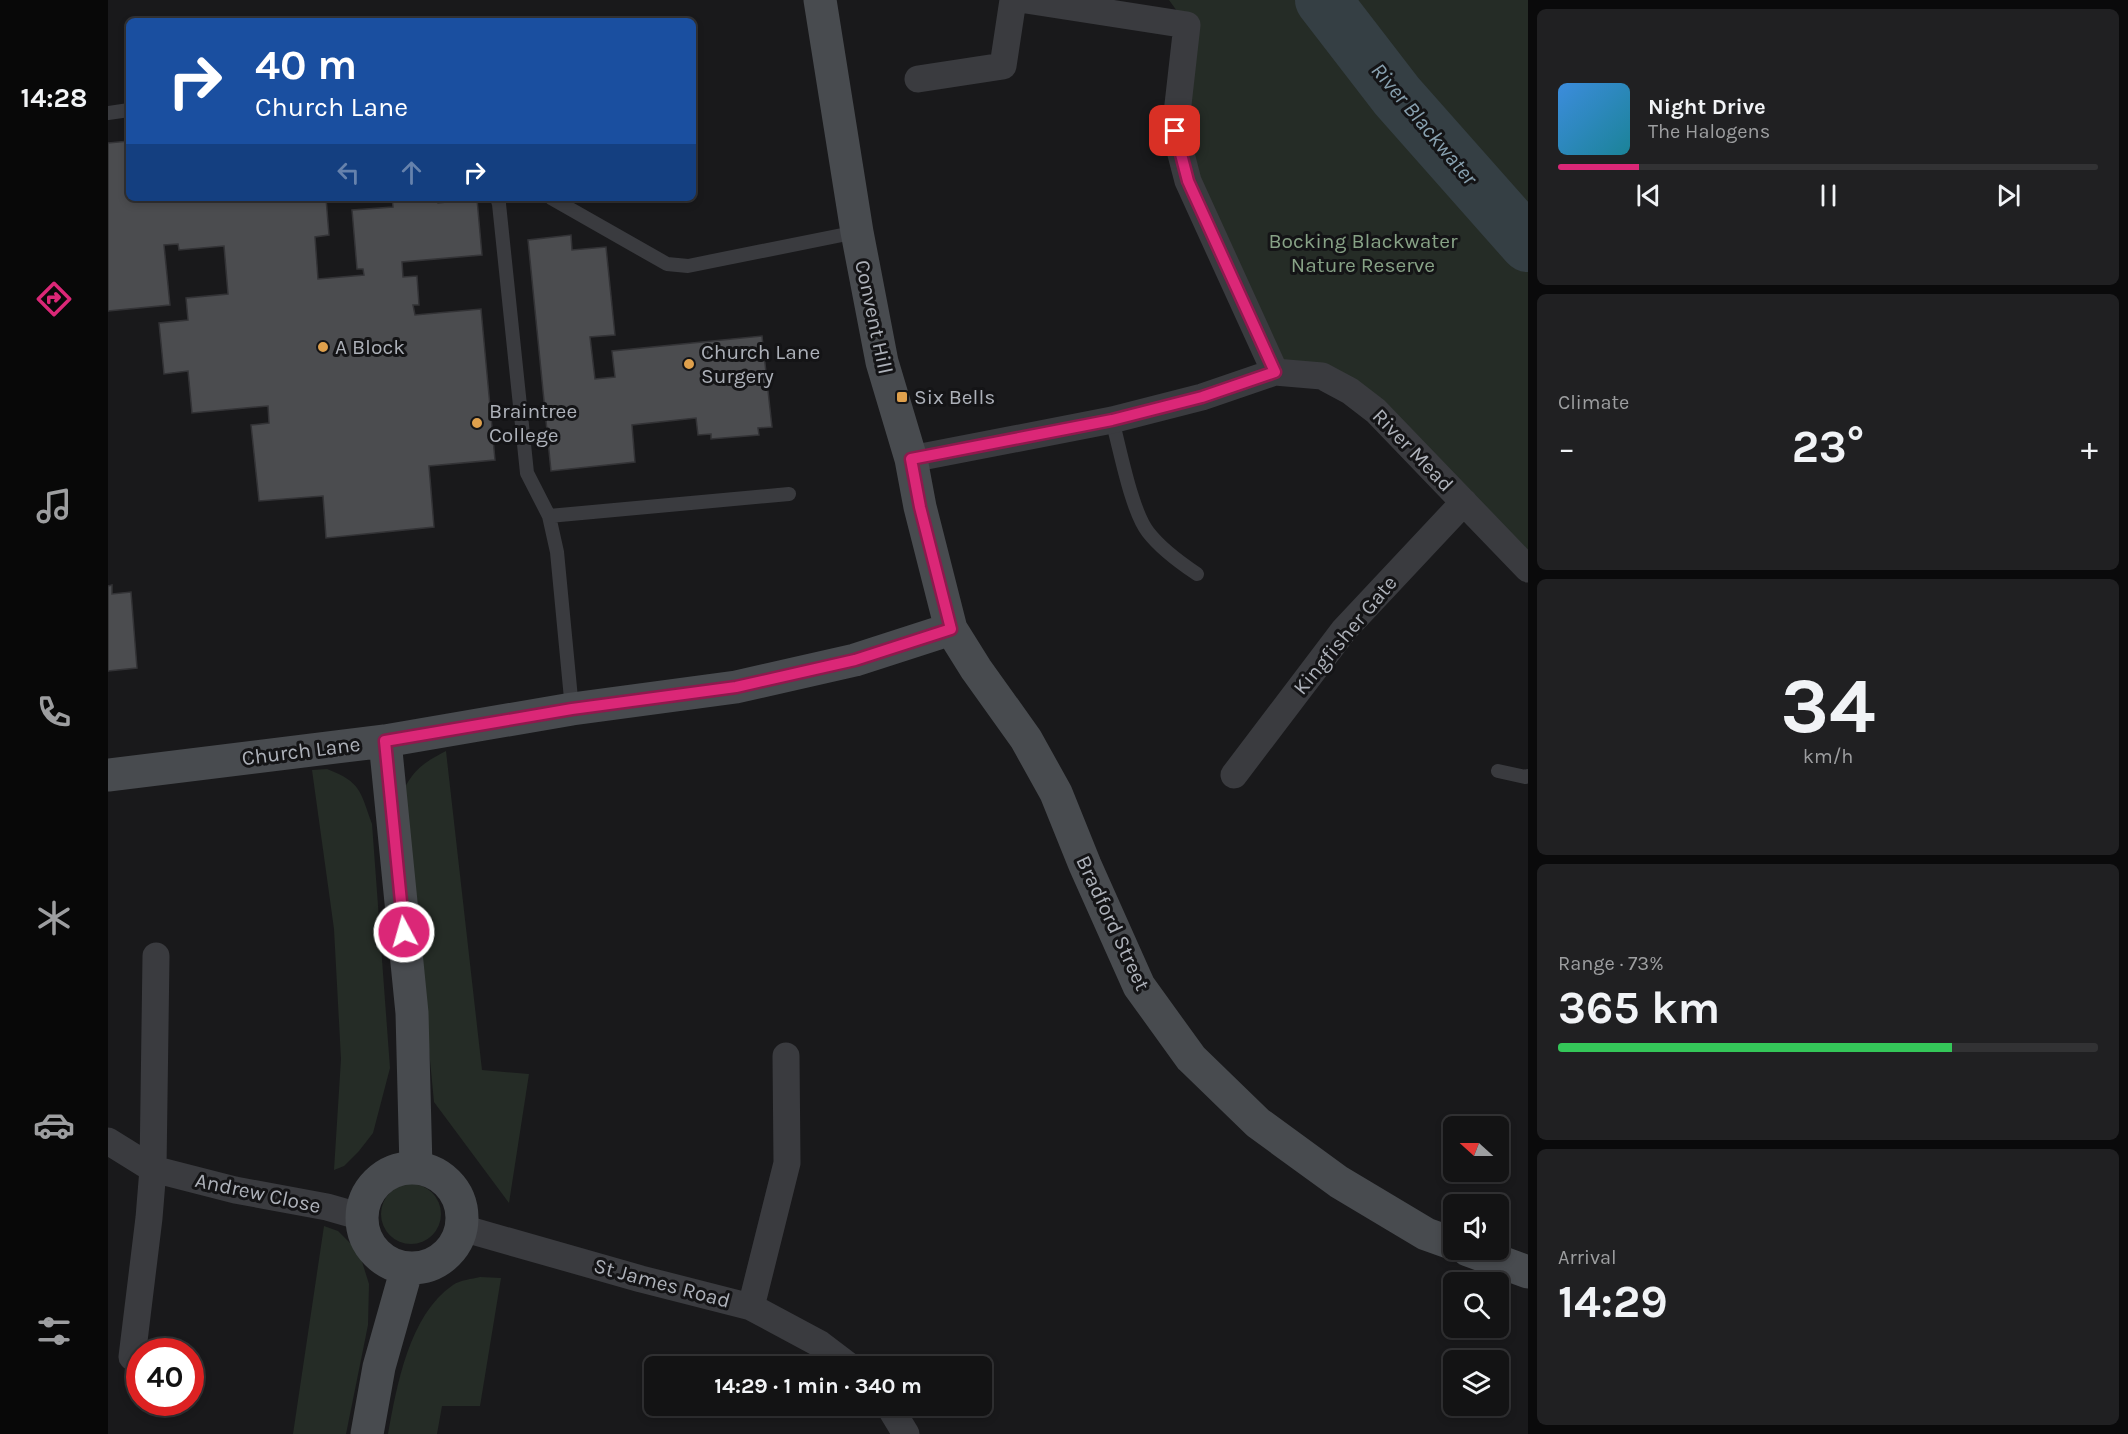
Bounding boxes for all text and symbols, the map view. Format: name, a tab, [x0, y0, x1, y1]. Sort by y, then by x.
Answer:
text: 40 m	[255, 40, 357, 90]
icon: right	[156, 42, 234, 120]
water label: River Blackwater	[1365, 58, 1484, 191]
text: 14:28	[21, 82, 87, 114]
text: Church Lane	[255, 91, 408, 123]
text: Night Drive	[1648, 94, 1766, 120]
pin	[1149, 105, 1200, 156]
icon: arrive	[1158, 114, 1191, 147]
text: The Halogens	[1648, 120, 1770, 143]
icon: left	[332, 156, 365, 189]
icon: ahead	[395, 156, 428, 189]
icon: right	[458, 156, 491, 189]
icon: previous	[1632, 179, 1665, 212]
icon: pause	[1812, 179, 1845, 212]
icon: next	[1992, 179, 2025, 212]
park label: Bocking Blackwater Nature Reserve	[1268, 229, 1458, 277]
street label: Convent Hill	[850, 258, 898, 376]
icon: directions	[33, 278, 75, 320]
place label: A Block	[335, 335, 405, 359]
marker: A Block	[316, 340, 330, 354]
place label: Church Lane Surgery	[701, 340, 820, 388]
marker: Church Lane Surgery	[682, 357, 696, 371]
place label: Six Bells	[914, 385, 995, 409]
marker: Six Bells	[895, 390, 909, 404]
text: Climate	[1558, 391, 1629, 414]
place label: Braintree College	[489, 399, 577, 447]
street label: River Mead	[1368, 404, 1458, 496]
marker: Braintree College	[470, 416, 484, 430]
text: 23°	[1792, 421, 1864, 473]
text: −	[1558, 429, 1575, 467]
text: +	[2081, 429, 2098, 467]
icon: music	[33, 485, 75, 527]
street label: Kingfisher Gate	[1288, 571, 1402, 699]
text: 34	[1781, 660, 1875, 752]
icon: phone	[33, 691, 75, 733]
street label: Church Lane	[240, 732, 362, 770]
text: km/h	[1803, 745, 1853, 768]
street label: Bradford Street	[1071, 852, 1155, 994]
icon: climate	[33, 897, 75, 939]
position arrow	[372, 900, 436, 964]
text: Range · 73%	[1558, 952, 1664, 975]
text: 365 km	[1558, 982, 1720, 1034]
icon: car	[33, 1104, 75, 1146]
north arrow	[1443, 1116, 1509, 1182]
map controls	[1443, 1116, 1509, 1416]
street label: Andrew Close	[193, 1168, 323, 1218]
button: sound	[1443, 1194, 1509, 1260]
text: Arrival	[1558, 1246, 1617, 1269]
street label: St James Road	[591, 1253, 733, 1313]
button: search	[1443, 1272, 1509, 1338]
text: 14:29	[1558, 1276, 1668, 1328]
icon: filters	[33, 1310, 75, 1352]
speed limit sign: 40	[126, 1338, 204, 1416]
button: layers	[1443, 1350, 1509, 1416]
text: 14:29 · 1 min · 340 m	[714, 1373, 922, 1399]

